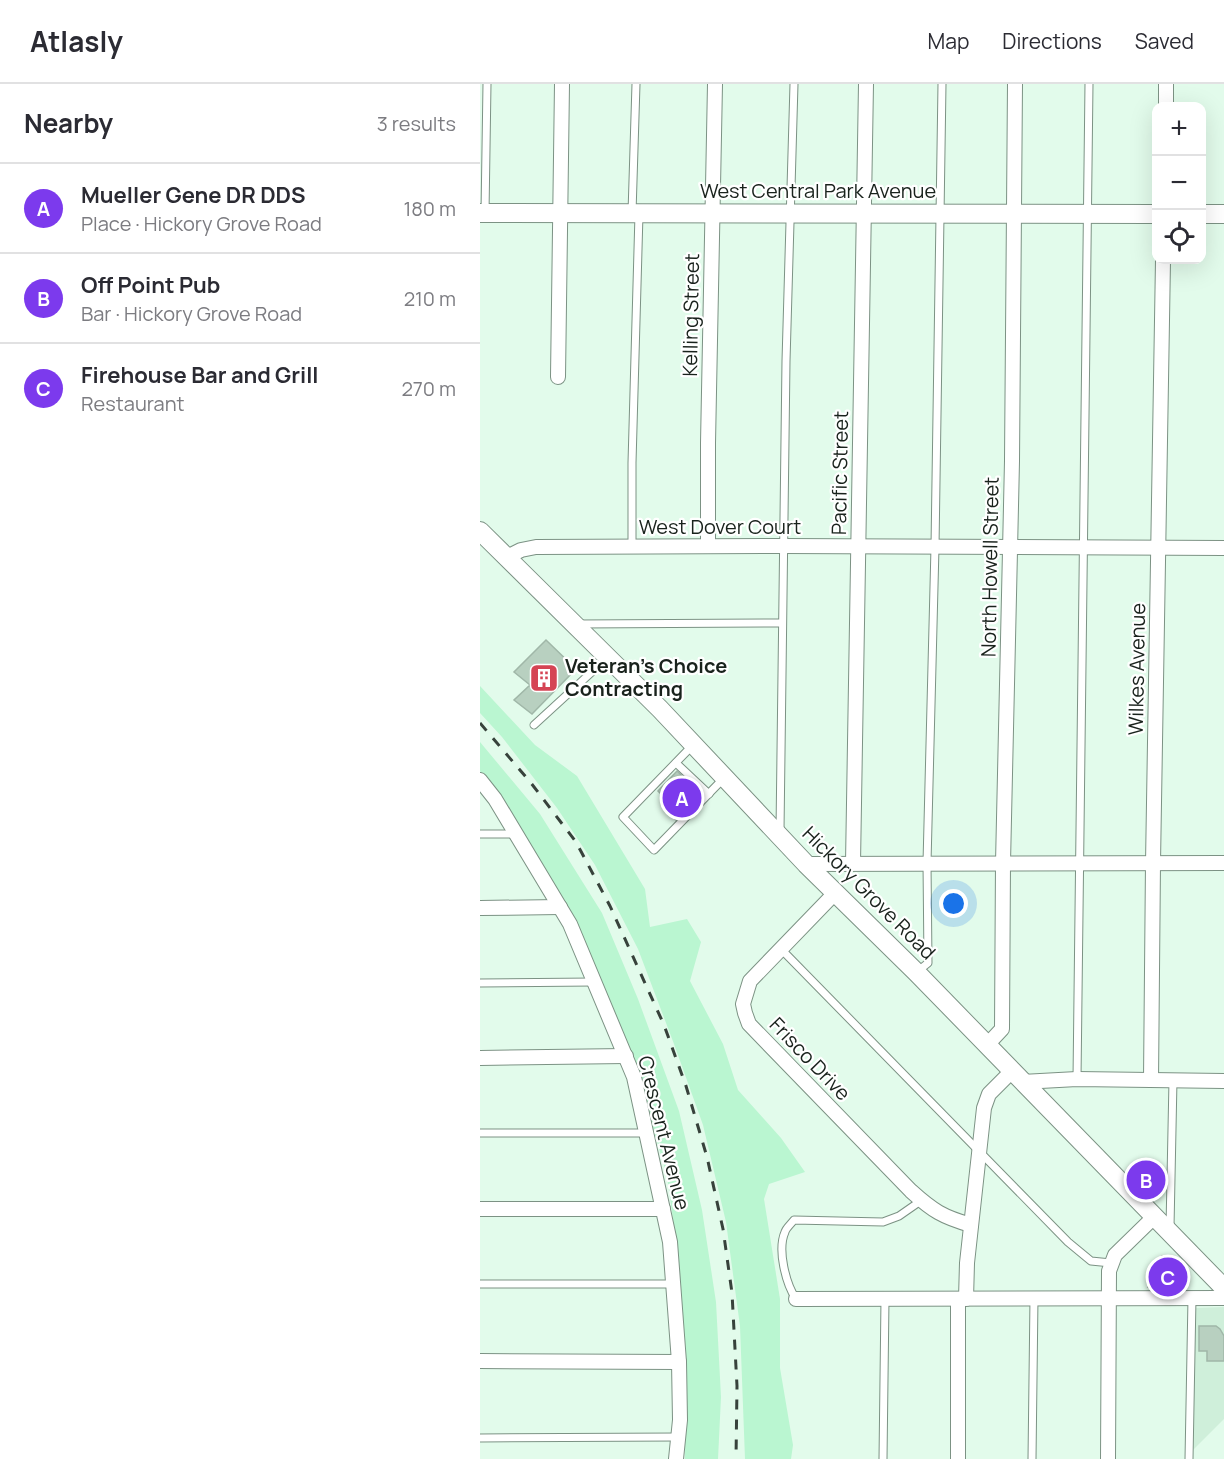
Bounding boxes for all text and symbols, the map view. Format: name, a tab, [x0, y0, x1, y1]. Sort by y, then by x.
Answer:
text: Atlasly	[30, 22, 123, 60]
text: Map	[928, 27, 969, 55]
text: Directions	[1002, 27, 1102, 55]
text: Saved	[1135, 27, 1194, 55]
map controls	[1152, 102, 1206, 264]
button: +	[1152, 102, 1206, 156]
text: Nearby	[24, 105, 113, 141]
text: 3 results	[377, 110, 456, 137]
button: −	[1152, 156, 1206, 210]
street label: West Central Park Avenue	[700, 177, 936, 204]
text: Mueller Gene DR DDS	[81, 180, 305, 210]
text: A	[37, 195, 50, 222]
text: 180 m	[403, 195, 456, 222]
text: Place · Hickory Grove Road	[81, 210, 322, 237]
button: locate	[1152, 210, 1206, 264]
street label: Kelling Street	[676, 253, 705, 377]
text: Off Point Pub	[81, 270, 220, 300]
text: B	[37, 285, 50, 312]
text: 210 m	[404, 285, 456, 312]
text: Bar · Hickory Grove Road	[81, 300, 302, 327]
text: Firehouse Bar and Grill	[81, 360, 319, 390]
text: C	[36, 375, 51, 402]
text: 270 m	[401, 375, 456, 402]
text: Restaurant	[81, 390, 185, 417]
street label: Pacific Street	[825, 411, 854, 535]
street label: North Howell Street	[974, 477, 1005, 657]
street label: West Dover Court	[639, 513, 801, 540]
street label: Wilkes Avenue	[1122, 603, 1151, 735]
place label: Veteran's Choice Contracting	[565, 652, 727, 702]
building icon: Veteran's Choice Contracting	[528, 662, 560, 694]
pin: A	[662, 776, 702, 820]
street label: Hickory Grove Road	[797, 820, 942, 965]
your location	[939, 889, 968, 918]
street label: Frisco Drive	[764, 1011, 857, 1106]
street label: Crescent Avenue	[632, 1053, 697, 1213]
pin: B	[1126, 1158, 1166, 1202]
pin: C	[1148, 1254, 1188, 1300]

